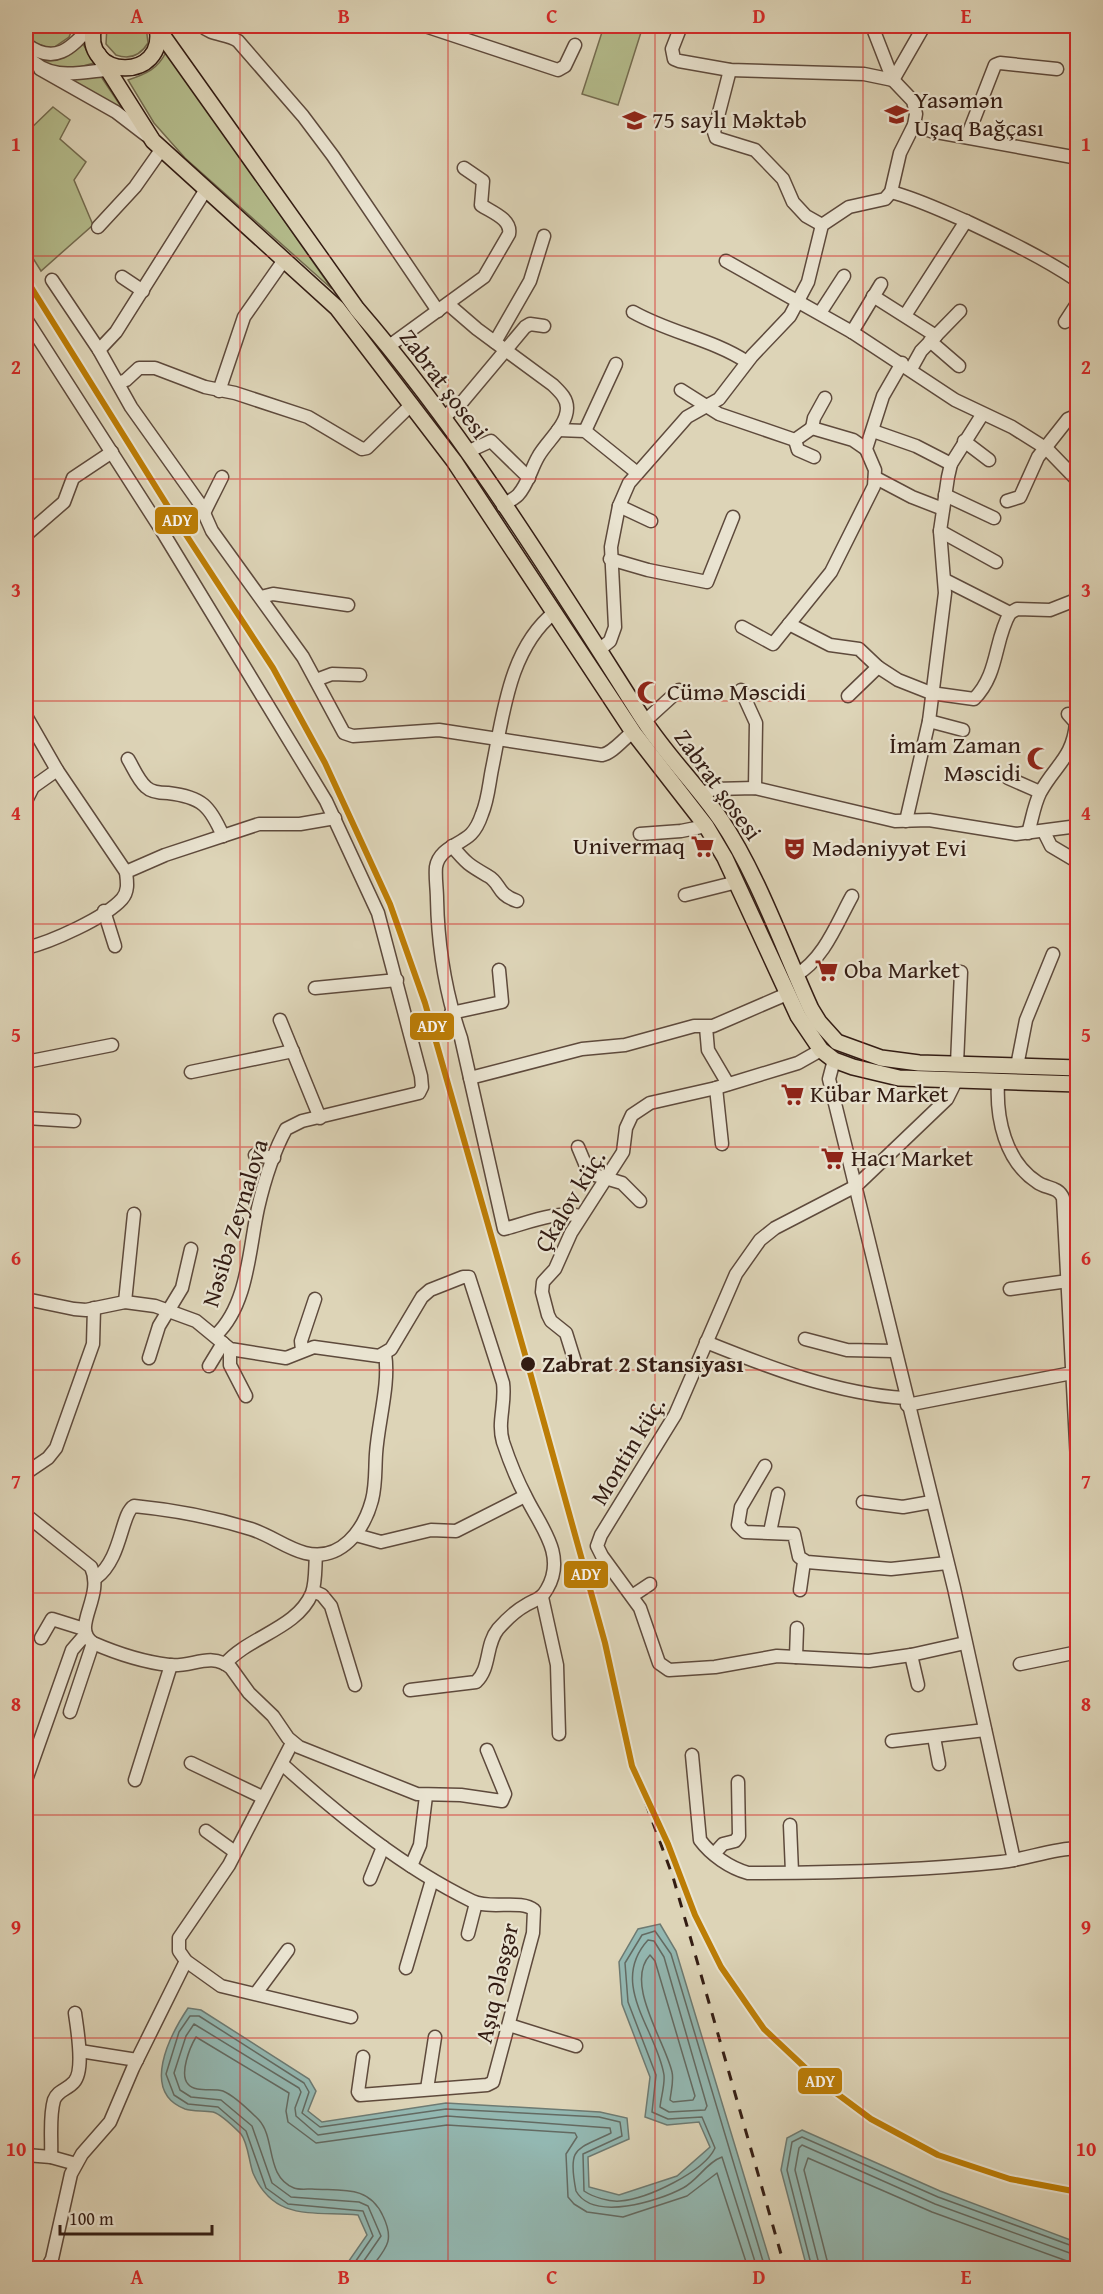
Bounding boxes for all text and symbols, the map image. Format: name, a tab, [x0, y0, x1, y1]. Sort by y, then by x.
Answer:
text: A	[131, 1, 144, 30]
text: B	[338, 1, 350, 30]
text: C	[546, 1, 558, 30]
text: D	[752, 1, 766, 30]
text: E	[961, 1, 972, 30]
place label: Yasəmən Uşaq Bağçası	[914, 82, 1044, 145]
school or university icon: Yasəmən Uşaq Bağçası	[883, 101, 909, 127]
place label: 75 saylı Məktəb	[652, 102, 807, 137]
school or university icon: 75 saylı Məktəb	[621, 107, 647, 133]
text: 1	[11, 129, 21, 158]
text: 1	[1081, 129, 1091, 158]
street label: Zabrat şosesi	[391, 321, 498, 446]
text: 2	[11, 352, 21, 381]
text: 2	[1081, 352, 1091, 381]
line badge: ADY	[154, 506, 199, 535]
text: ADY	[162, 508, 192, 532]
text: 3	[11, 575, 21, 604]
text: 3	[1081, 575, 1091, 604]
place label: Cümə Məscidi	[667, 674, 807, 709]
mosque icon: Cümə Məscidi	[636, 679, 662, 705]
street label: Zabrat şosesi	[666, 722, 771, 848]
place label: İmam Zaman Məscidi	[889, 727, 1022, 790]
mosque icon: İmam Zaman Məscidi	[1026, 746, 1052, 772]
text: 4	[11, 798, 21, 827]
text: 4	[1081, 798, 1091, 827]
place label: Univermaq	[573, 828, 685, 863]
place label: Mədəniyyət Evi	[812, 830, 967, 865]
supermarket icon: Univermaq	[690, 833, 716, 859]
theatre icon: Mədəniyyət Evi	[781, 835, 807, 861]
place label: Oba Market	[844, 952, 961, 987]
supermarket icon: Oba Market	[813, 957, 839, 983]
line badge: ADY	[409, 1012, 455, 1041]
text: ADY	[417, 1014, 447, 1038]
text: 5	[11, 1020, 21, 1049]
text: 5	[1081, 1020, 1091, 1049]
place label: Kübar Market	[810, 1076, 949, 1111]
supermarket icon: Kübar Market	[779, 1081, 805, 1107]
street label: Nəsibə Zeynalova	[192, 1134, 277, 1311]
place label: Hacı Market	[851, 1140, 974, 1175]
street label: Çkalov küç.	[525, 1143, 614, 1259]
supermarket icon: Hacı Market	[820, 1145, 846, 1171]
text: 6	[11, 1243, 21, 1272]
text: 6	[1081, 1243, 1091, 1272]
place label: Zabrat 2 Stansiyası	[542, 1346, 744, 1381]
marker: Zabrat 2 Stansiyası	[519, 1355, 537, 1373]
street label: Montin küç.	[581, 1390, 674, 1512]
text: 7	[11, 1466, 21, 1495]
text: 7	[1081, 1466, 1091, 1495]
line badge: ADY	[563, 1560, 609, 1589]
text: ADY	[571, 1562, 601, 1586]
text: 8	[11, 1689, 21, 1718]
text: 8	[1081, 1689, 1091, 1718]
text: 9	[11, 1912, 21, 1941]
text: 9	[1081, 1912, 1091, 1941]
street label: Aşıq Ələsgər	[466, 1919, 527, 2046]
line badge: ADY	[797, 2067, 843, 2095]
text: ADY	[805, 2069, 835, 2093]
text: 10	[6, 2134, 26, 2163]
text: 10	[1076, 2134, 1096, 2163]
scale bar	[60, 2198, 212, 2236]
text: 100 m	[69, 2205, 114, 2232]
text: A	[131, 2262, 144, 2291]
text: B	[338, 2262, 350, 2291]
text: C	[546, 2262, 558, 2291]
text: D	[752, 2262, 766, 2291]
text: E	[961, 2262, 972, 2291]

